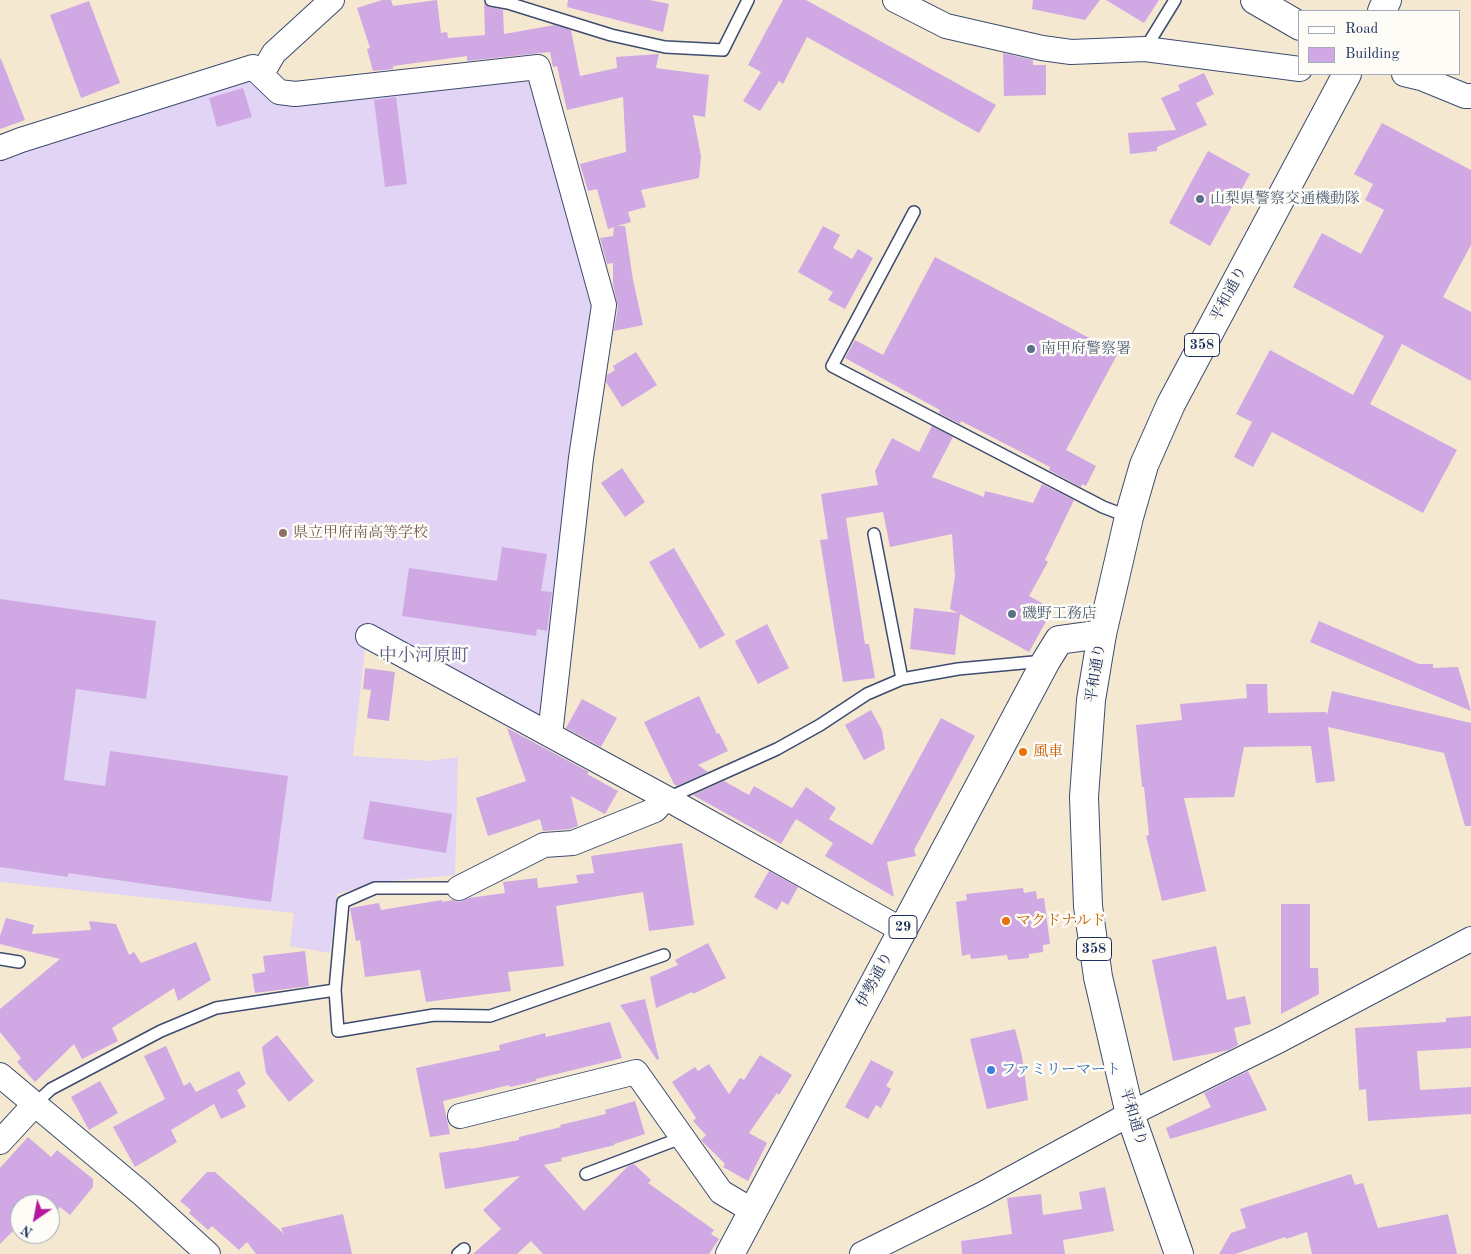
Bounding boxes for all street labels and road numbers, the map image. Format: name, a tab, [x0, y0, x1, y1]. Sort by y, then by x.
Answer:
street label: 平和通り	[1207, 263, 1251, 325]
road number: 358	[1184, 334, 1220, 356]
street label: 平和通り	[1082, 642, 1110, 704]
road number: 29	[889, 916, 917, 939]
road number: 358	[1076, 938, 1112, 961]
street label: 伊勢通り	[853, 949, 897, 1011]
street label: 平和通り	[1116, 1086, 1150, 1148]

